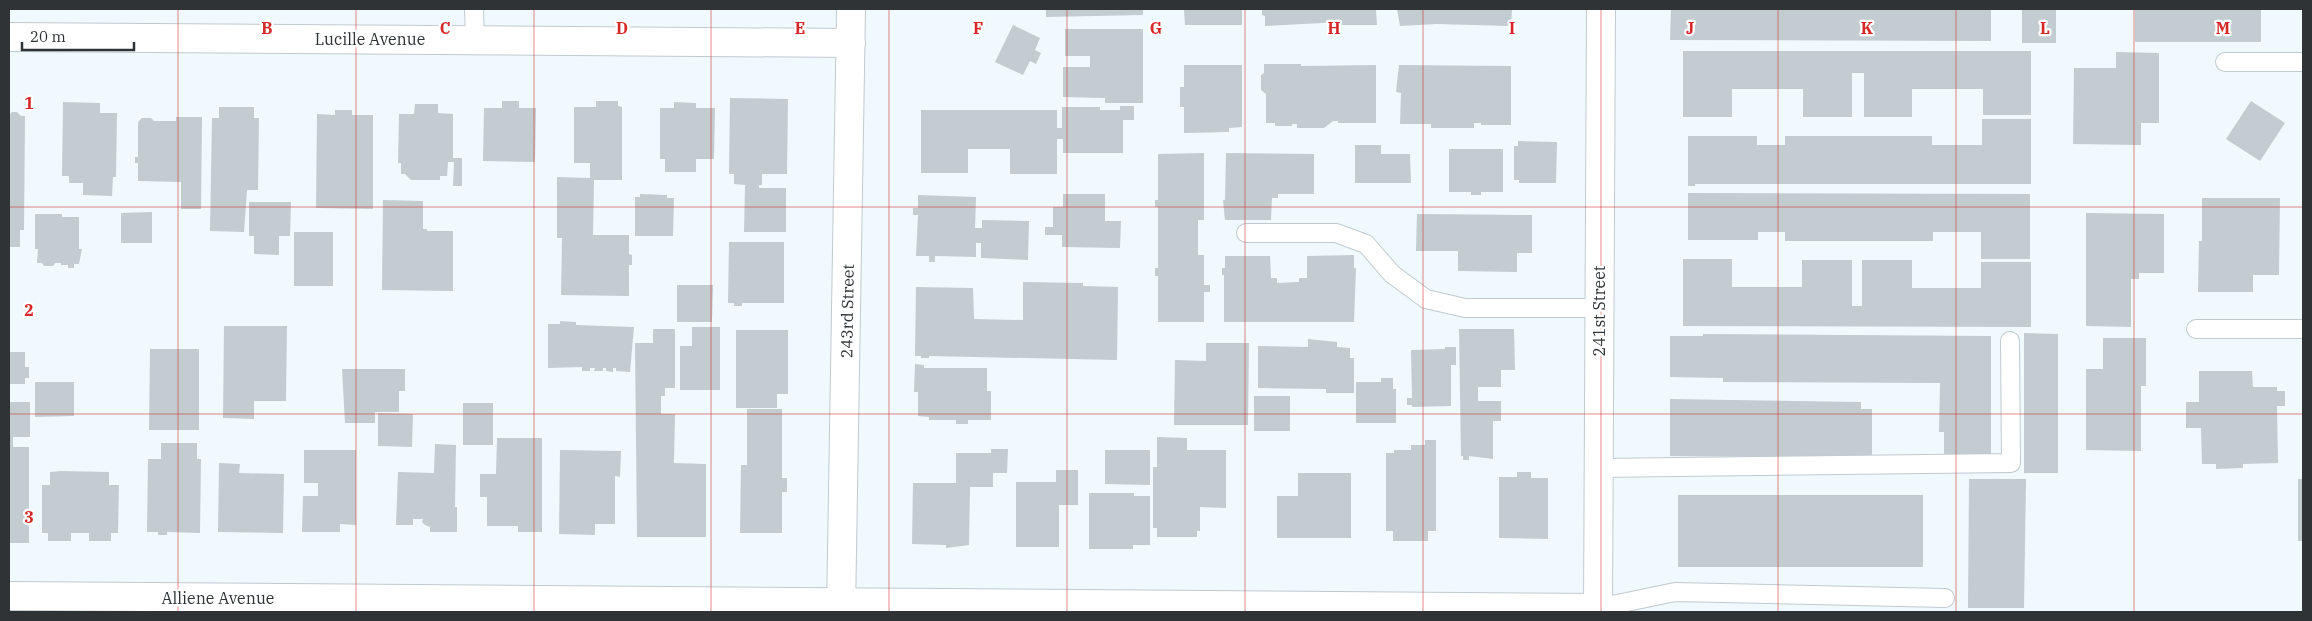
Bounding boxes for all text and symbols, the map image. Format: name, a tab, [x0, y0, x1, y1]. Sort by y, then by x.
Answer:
text: B	[261, 18, 273, 38]
text: C	[440, 18, 450, 38]
text: D	[616, 18, 628, 38]
text: E	[795, 18, 805, 38]
text: F	[973, 18, 983, 38]
text: G	[1150, 18, 1162, 38]
text: H	[1328, 18, 1341, 38]
text: I	[1509, 18, 1515, 38]
text: J	[1686, 18, 1694, 38]
text: K	[1861, 18, 1874, 38]
text: L	[2040, 18, 2050, 38]
text: M	[2216, 18, 2230, 38]
scale bar	[22, 20, 135, 52]
text: 20 m	[30, 27, 66, 46]
street label: Lucille Avenue	[315, 29, 425, 49]
text: 1	[24, 93, 34, 113]
street label: 243rd Street	[836, 263, 858, 358]
street label: 241st Street	[1589, 265, 1609, 356]
text: 2	[24, 300, 34, 320]
text: 3	[24, 507, 34, 527]
street label: Alliene Avenue	[162, 588, 274, 608]

